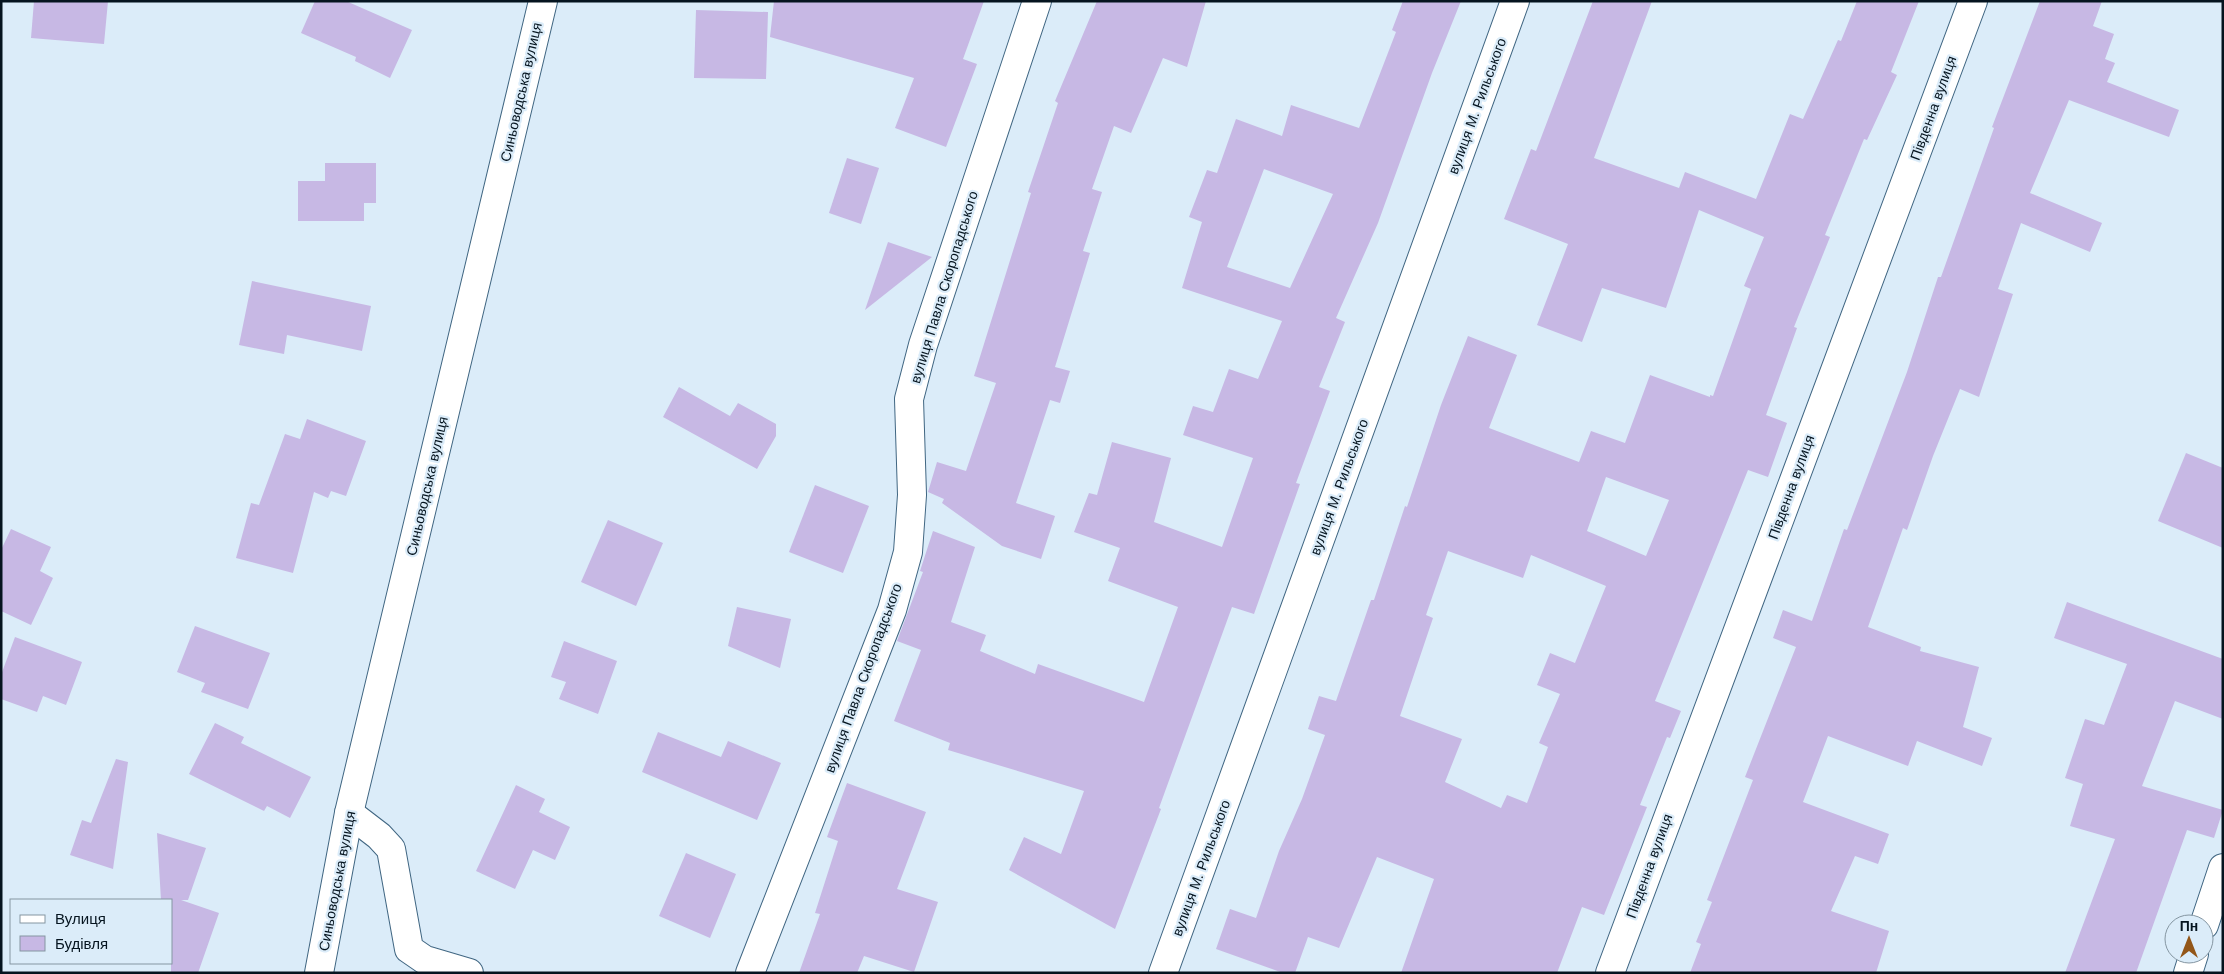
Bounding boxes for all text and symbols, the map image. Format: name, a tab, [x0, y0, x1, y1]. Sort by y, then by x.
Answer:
street label: Синьоводська вулиця	[497, 21, 545, 163]
street label: вулиця М. Рильського	[1445, 35, 1509, 176]
street label: Південна вулиця	[1907, 54, 1959, 162]
street label: вулиця Павла Скоропадського	[907, 189, 981, 385]
street label: Синьоводська вулиця	[403, 415, 451, 557]
street label: вулиця М. Рильського	[1307, 416, 1371, 557]
street label: Південна вулиця	[1765, 433, 1817, 541]
street label: вулиця Павла Скоропадського	[821, 581, 905, 775]
street label: вулиця М. Рильського	[1169, 797, 1233, 938]
street label: Синьоводська вулиця	[316, 810, 358, 952]
street label: Південна вулиця	[1623, 812, 1675, 920]
legend	[10, 899, 172, 964]
text: Вулиця	[55, 910, 106, 928]
north arrow	[2164, 914, 2214, 964]
text: Пн	[2180, 918, 2198, 934]
text: Будівля	[55, 935, 108, 953]

